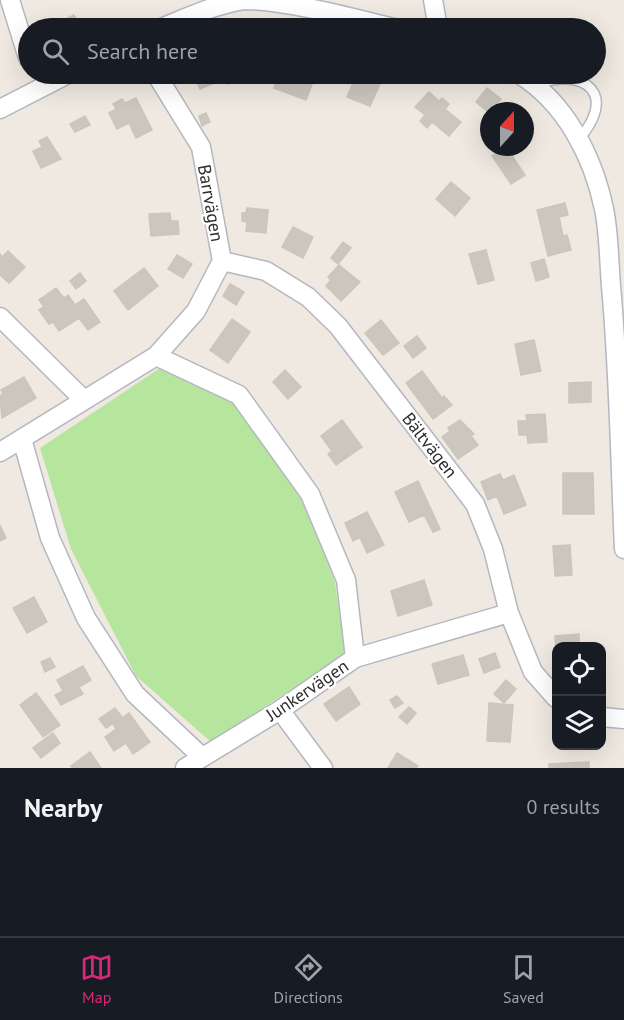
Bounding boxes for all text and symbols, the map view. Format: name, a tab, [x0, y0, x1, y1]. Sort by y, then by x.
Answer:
search box	[18, 18, 606, 84]
icon: search	[39, 35, 72, 68]
text: Search here	[87, 37, 198, 65]
north arrow	[480, 102, 534, 156]
street label: Barrvägen	[193, 163, 229, 243]
street label: Bältvägen	[397, 408, 463, 482]
map controls	[552, 642, 606, 750]
button: locate	[552, 642, 606, 696]
street label: Junkervägen	[260, 654, 353, 727]
button: layers	[552, 696, 606, 750]
text: Nearby	[24, 791, 102, 824]
text: 0 results	[527, 794, 600, 820]
tab: Map	[80, 951, 113, 1007]
tab: Directions	[274, 951, 343, 1007]
tab: Saved	[503, 951, 544, 1007]

